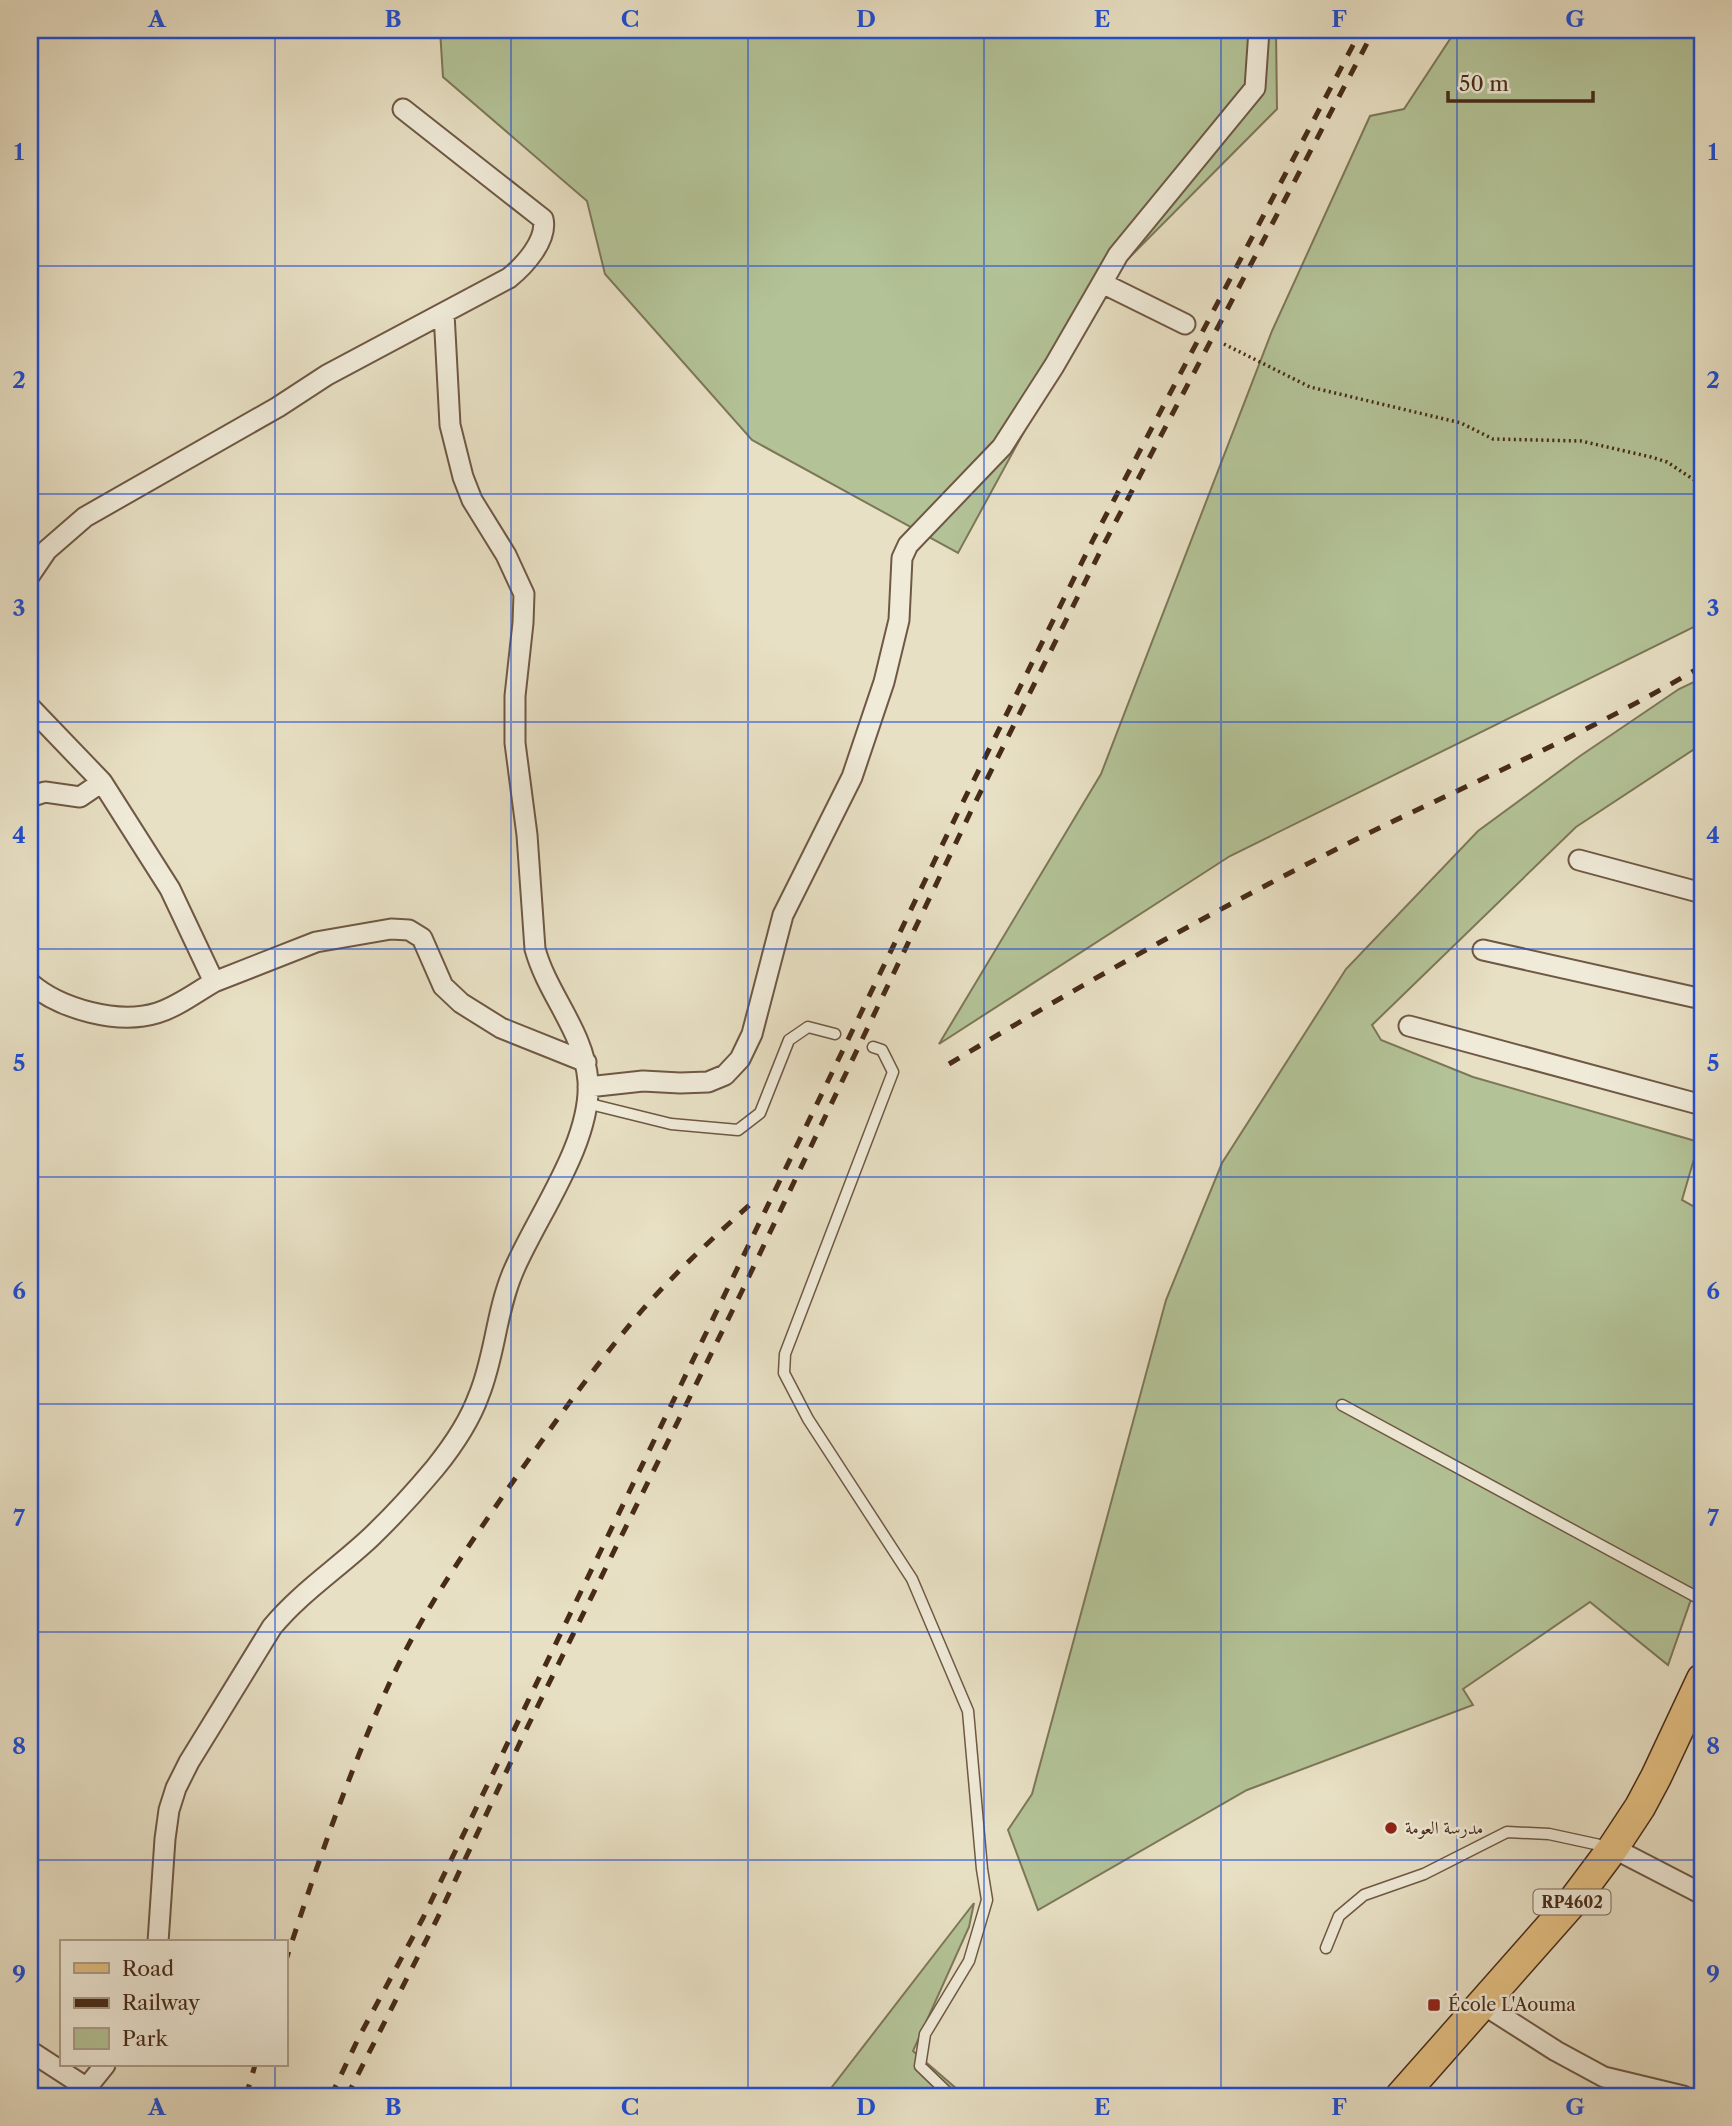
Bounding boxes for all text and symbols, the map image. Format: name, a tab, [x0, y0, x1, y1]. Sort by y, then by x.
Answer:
text: A	[147, 5, 167, 33]
text: B	[384, 5, 402, 33]
text: C	[621, 5, 639, 33]
text: D	[856, 5, 876, 33]
text: E	[1094, 5, 1110, 33]
text: F	[1331, 5, 1347, 33]
text: G	[1565, 5, 1585, 33]
scale bar	[1448, 60, 1594, 104]
text: 50 m	[1459, 71, 1509, 96]
text: 1	[14, 138, 25, 166]
text: 1	[1708, 138, 1719, 166]
text: 2	[12, 366, 26, 394]
text: 2	[1706, 366, 1720, 394]
text: 3	[13, 594, 26, 622]
text: 3	[1707, 594, 1720, 622]
text: 4	[12, 821, 26, 849]
text: 4	[1706, 821, 1720, 849]
text: 5	[13, 1049, 25, 1077]
text: 5	[1707, 1049, 1719, 1077]
text: 6	[12, 1277, 26, 1305]
text: 6	[1706, 1277, 1720, 1305]
text: 7	[13, 1504, 25, 1532]
text: 7	[1707, 1504, 1719, 1532]
text: 8	[12, 1732, 26, 1760]
text: 8	[1706, 1732, 1720, 1760]
place label: مدرسة العومة	[1405, 1817, 1483, 1839]
marker: مدرسة العومة	[1383, 1820, 1399, 1836]
road number: RP4602	[1534, 1890, 1610, 1914]
legend	[60, 1940, 287, 2066]
text: Road	[122, 1956, 174, 1981]
text: 9	[12, 1960, 26, 1988]
text: 9	[1706, 1960, 1720, 1988]
text: Railway	[122, 1990, 200, 2015]
place label: École L'Aouma	[1448, 1993, 1576, 2016]
marker: École L'Aouma	[1426, 1997, 1442, 2013]
text: Park	[122, 2026, 168, 2051]
text: A	[147, 2093, 167, 2121]
text: B	[384, 2093, 402, 2121]
text: C	[621, 2093, 639, 2121]
text: D	[856, 2093, 876, 2121]
text: E	[1094, 2093, 1110, 2121]
text: F	[1331, 2093, 1347, 2121]
text: G	[1565, 2093, 1585, 2121]

